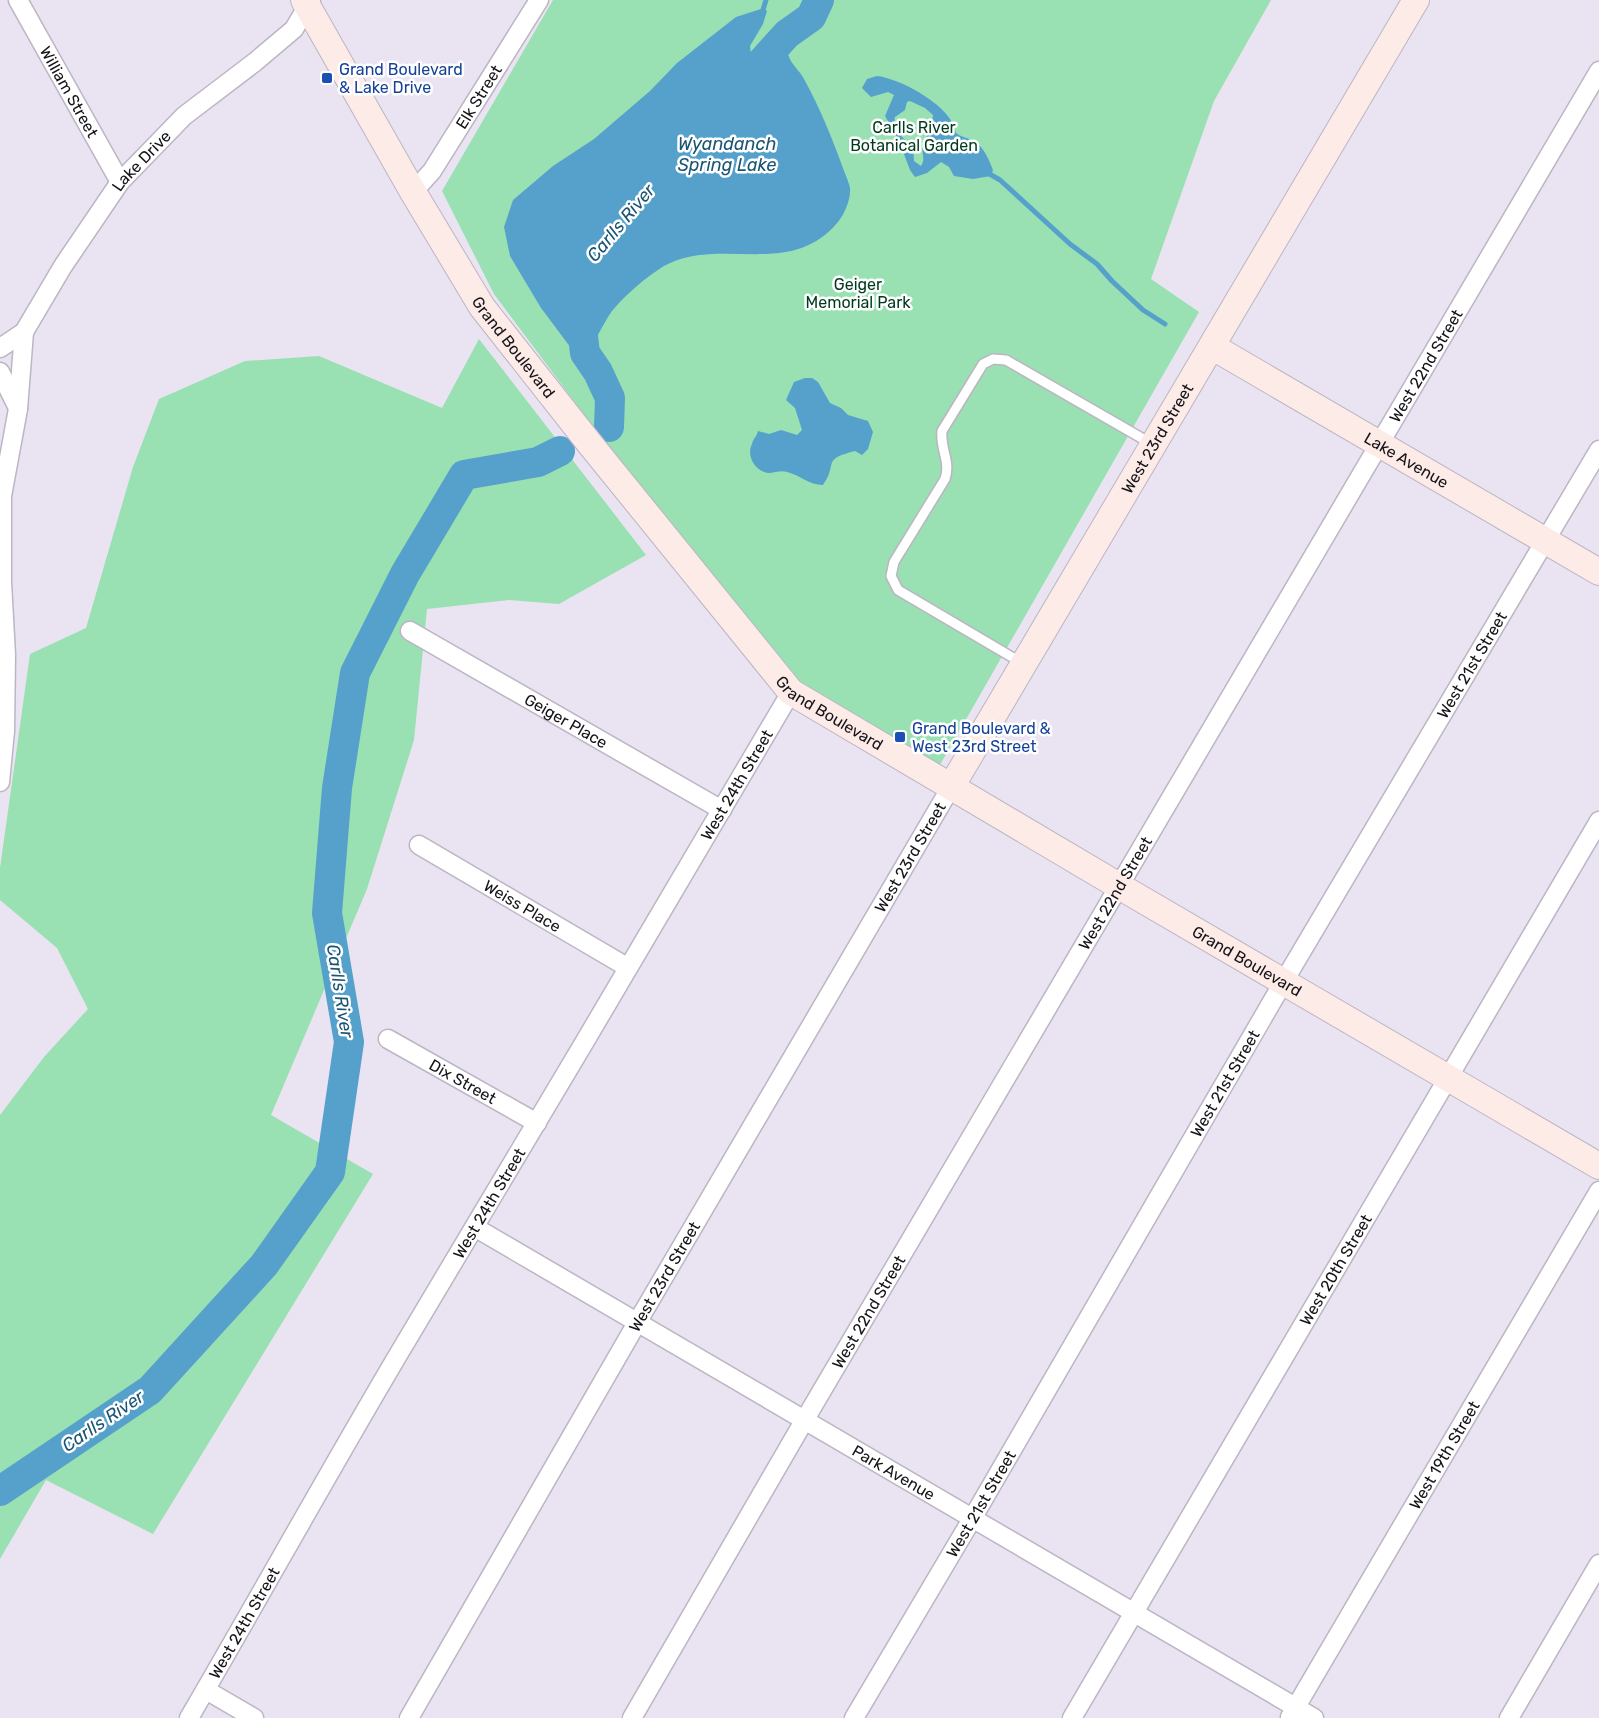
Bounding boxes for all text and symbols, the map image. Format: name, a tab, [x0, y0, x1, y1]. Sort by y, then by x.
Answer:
street label: William Street	[36, 43, 102, 141]
place label: Grand Boulevard & Lake Drive	[339, 60, 463, 97]
street label: Elk Street	[451, 61, 506, 132]
marker: Grand Boulevard & Lake Drive	[320, 71, 334, 85]
park label: Carlls River Botanical Garden	[850, 118, 978, 155]
street label: Lake Drive	[107, 126, 175, 194]
water label: Wyandanch Spring Lake	[678, 133, 776, 176]
water label: Carlls River	[582, 179, 661, 266]
park label: Geiger Memorial Park	[806, 275, 911, 312]
street label: Grand Boulevard	[468, 293, 559, 402]
street label: West 22nd Street	[1385, 306, 1466, 426]
street label: West 23rd Street	[1117, 380, 1197, 497]
street label: Lake Avenue	[1361, 428, 1452, 492]
street label: West 21st Street	[1433, 608, 1511, 721]
street label: Grand Boulevard	[772, 672, 887, 754]
street label: Geiger Place	[521, 689, 611, 752]
place label: Grand Boulevard & West 23rd Street	[912, 719, 1051, 756]
street label: West 24th Street	[697, 726, 776, 843]
marker: Grand Boulevard & West 23rd Street	[893, 730, 907, 744]
street label: West 23rd Street	[870, 799, 950, 916]
street label: West 22nd Street	[1074, 833, 1156, 953]
street label: Weiss Place	[480, 876, 565, 936]
street label: Grand Boulevard	[1189, 921, 1305, 1000]
water label: Carlls River	[322, 943, 358, 1041]
street label: West 21st Street	[1186, 1026, 1263, 1140]
street label: Dix Street	[426, 1055, 500, 1108]
street label: West 24th Street	[449, 1144, 529, 1262]
street label: West 20th Street	[1295, 1211, 1375, 1329]
street label: West 23rd Street	[624, 1218, 704, 1335]
street label: West 22nd Street	[828, 1252, 909, 1372]
water label: Carlls River	[58, 1385, 149, 1457]
street label: West 19th Street	[1405, 1397, 1483, 1512]
street label: Park Avenue	[849, 1441, 939, 1504]
street label: West 21st Street	[942, 1447, 1019, 1561]
street label: West 24th Street	[204, 1564, 283, 1682]

